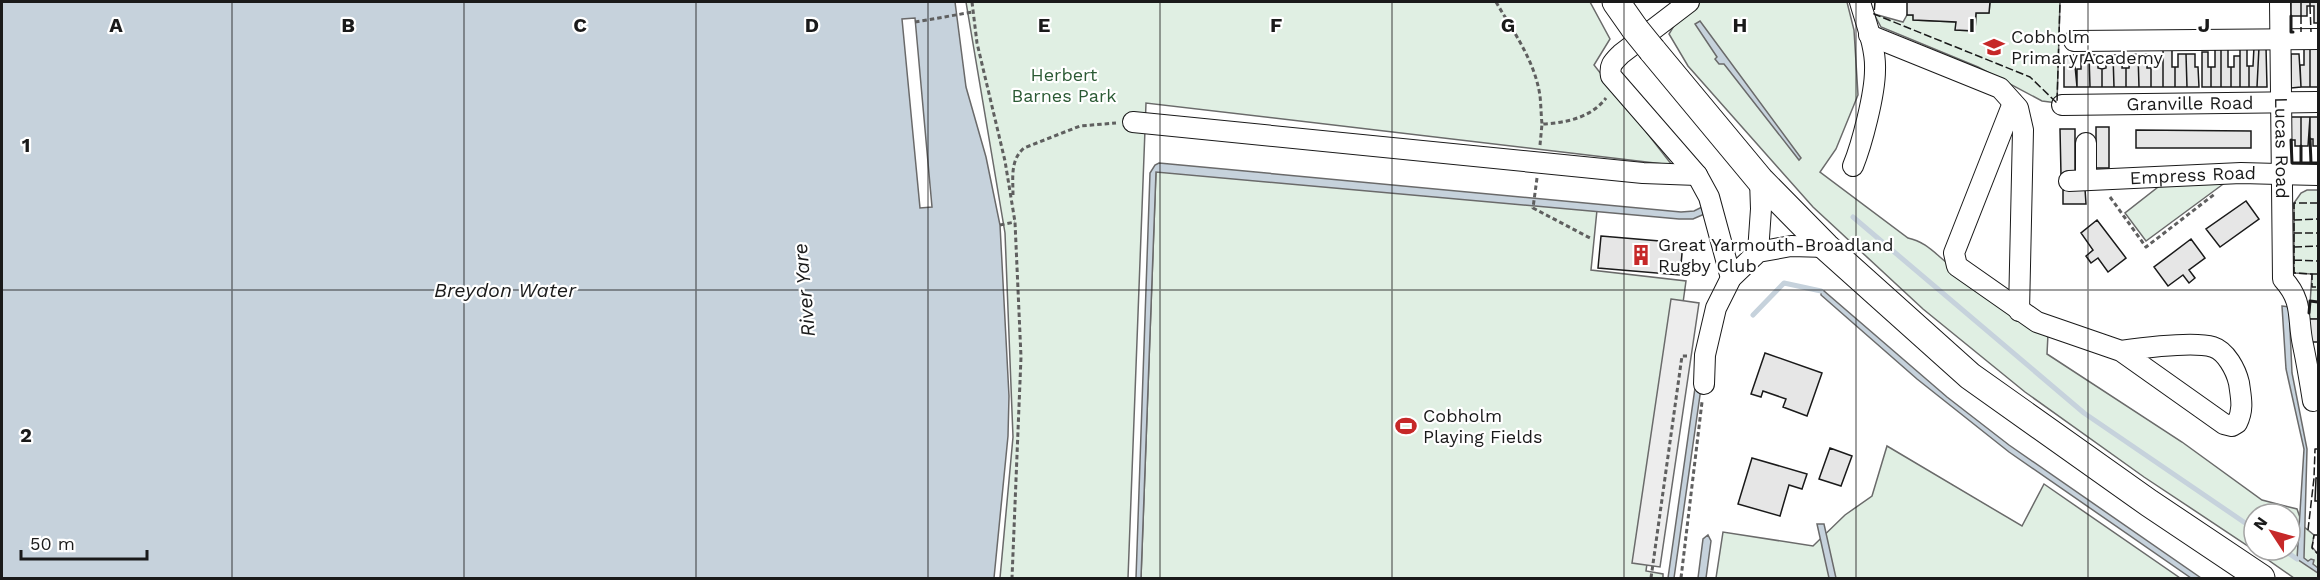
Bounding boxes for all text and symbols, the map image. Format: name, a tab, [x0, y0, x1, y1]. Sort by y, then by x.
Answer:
text: A	[109, 13, 123, 37]
text: B	[341, 13, 355, 37]
text: C	[573, 13, 587, 37]
text: D	[805, 13, 819, 37]
text: E	[1038, 13, 1050, 37]
text: F	[1270, 13, 1282, 37]
text: G	[1501, 13, 1515, 37]
text: H	[1733, 13, 1747, 37]
text: I	[1969, 13, 1975, 37]
text: J	[2198, 13, 2210, 37]
place label: Cobholm Primary Academy	[2011, 26, 2164, 68]
school or university icon: Cobholm Primary Academy	[1982, 35, 2006, 59]
park label: Herbert Barnes Park	[1011, 64, 1117, 106]
street label: Granville Road	[2126, 92, 2254, 114]
street label: Lucas Road	[2271, 97, 2293, 199]
text: 1	[22, 133, 30, 157]
street label: Empress Road	[2129, 162, 2256, 188]
place label: Great Yarmouth-Broadland Rugby Club	[1658, 234, 1894, 276]
water label: River Yare	[788, 242, 820, 338]
building icon: Great Yarmouth-Broadland Rugby Club	[1629, 243, 1653, 267]
water label: Breydon Water	[434, 278, 577, 302]
place label: Cobholm Playing Fields	[1423, 405, 1543, 447]
sports icon: Cobholm Playing Fields	[1394, 414, 1418, 438]
text: 2	[20, 423, 32, 447]
north arrow	[2242, 502, 2302, 562]
text: N	[2249, 513, 2271, 534]
scale bar	[21, 523, 147, 561]
text: 50 m	[30, 533, 75, 554]

